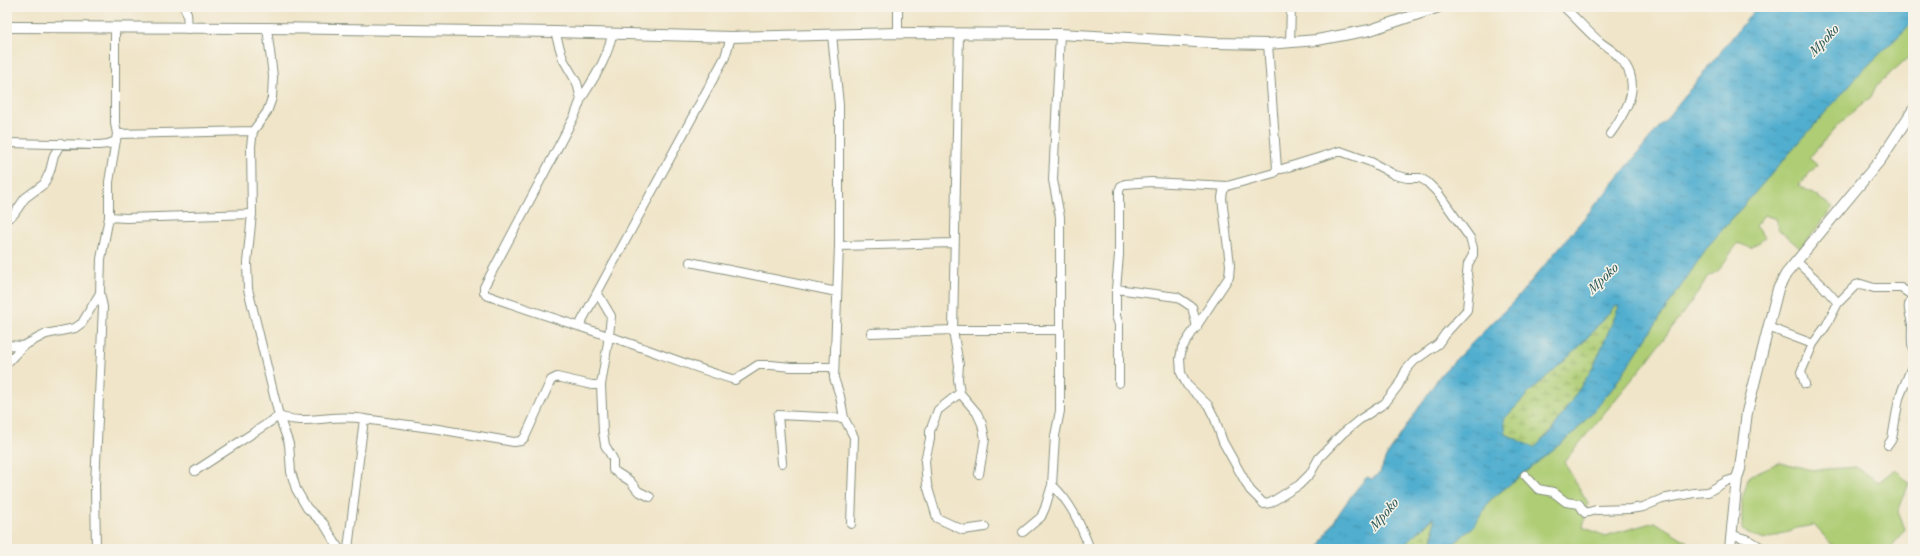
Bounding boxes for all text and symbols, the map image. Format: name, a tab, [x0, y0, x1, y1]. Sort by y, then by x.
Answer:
water label: Mpoko	[1804, 21, 1842, 60]
water label: Mpoko	[1583, 259, 1622, 298]
water label: Mpoko	[1365, 495, 1402, 535]

